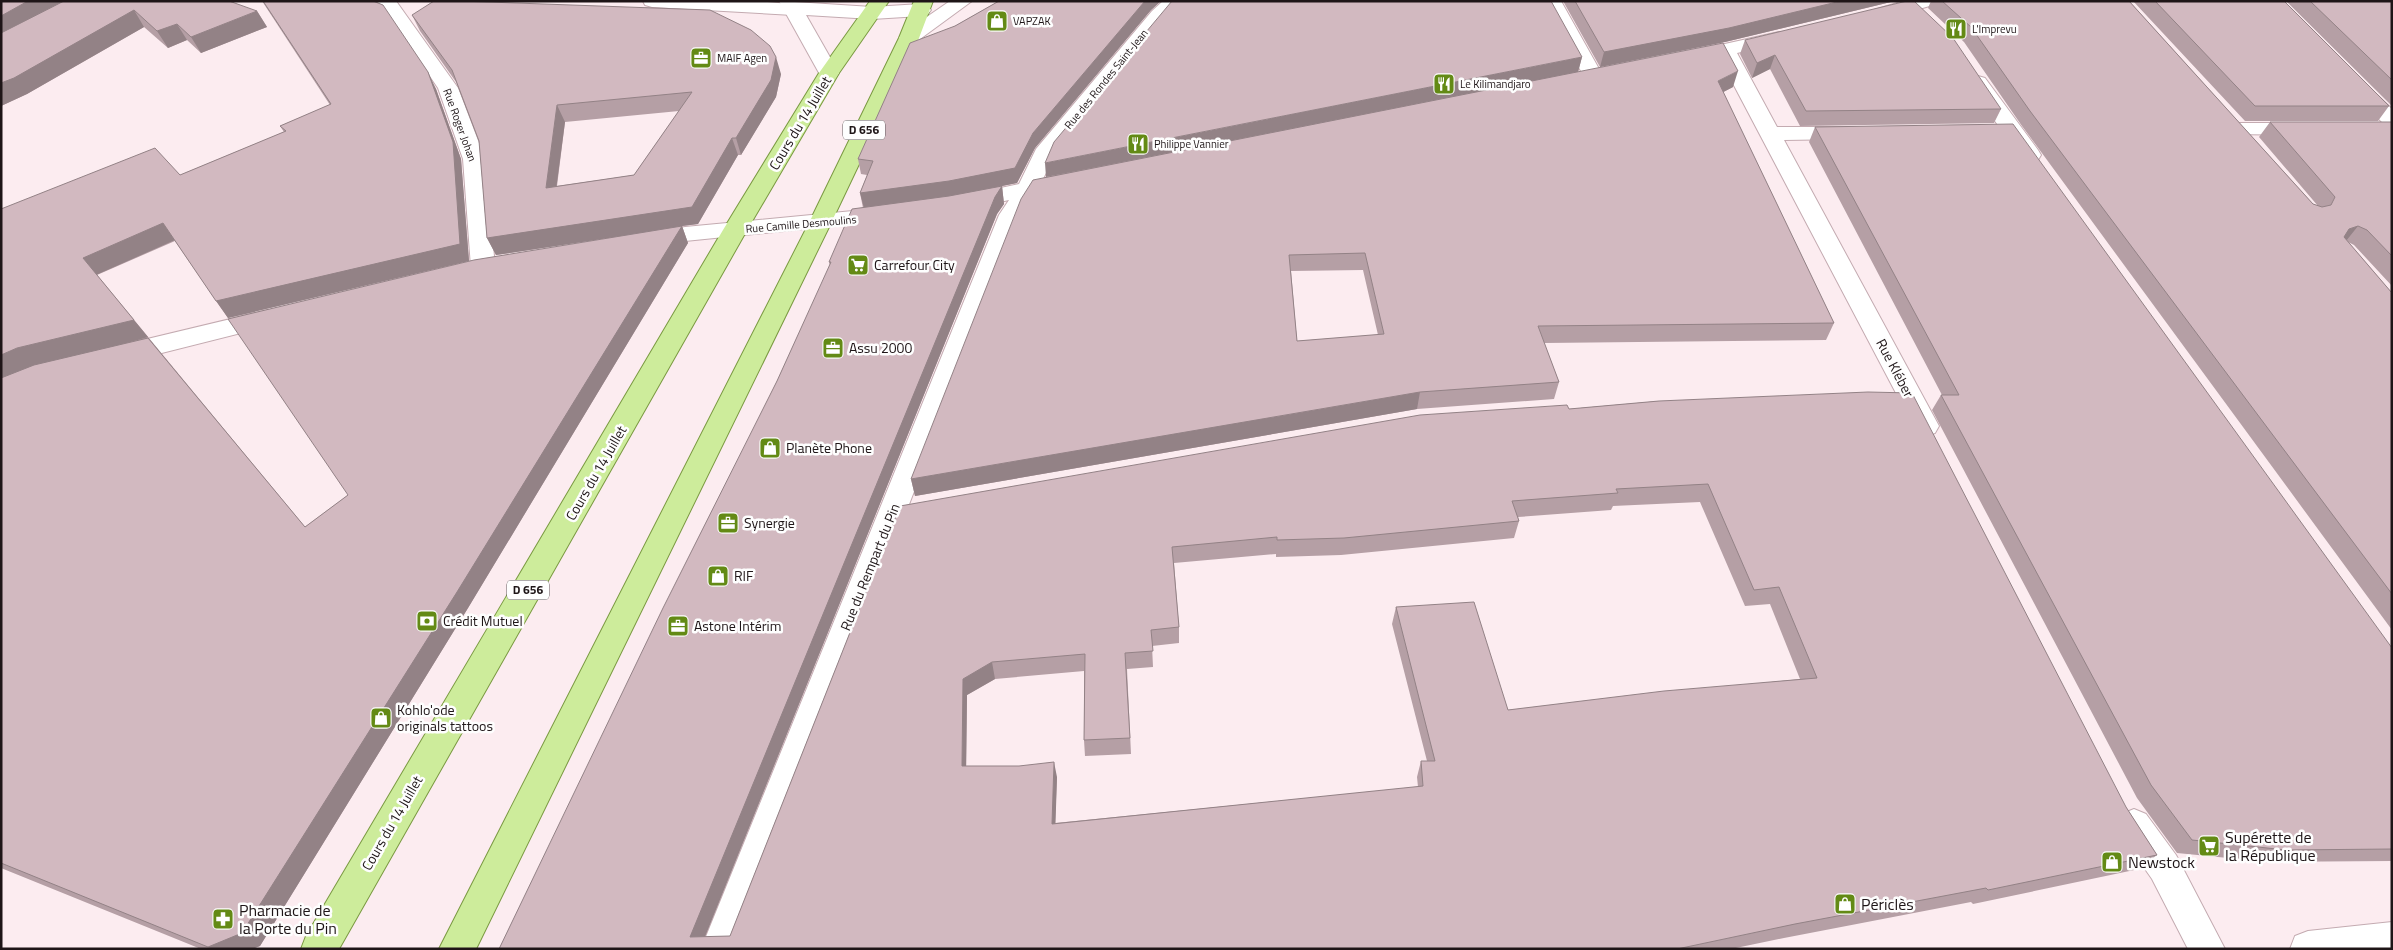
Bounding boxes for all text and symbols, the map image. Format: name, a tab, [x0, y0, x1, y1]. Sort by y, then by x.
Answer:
shop icon: VAPZAK	[985, 9, 1009, 33]
place label: VAPZAK	[1013, 13, 1052, 29]
restaurant icon: L'Imprevu	[1944, 17, 1968, 41]
place label: L'Imprevu	[1972, 21, 2017, 37]
street label: Rue des Rondes Saint-Jean	[1061, 25, 1152, 133]
office icon: MAIF Agen	[689, 46, 713, 70]
place label: MAIF Agen	[717, 50, 767, 66]
street label: Cours du 14 Juillet	[763, 72, 836, 174]
restaurant icon: Le Kilimandjaro	[1432, 72, 1456, 96]
place label: Le Kilimandjaro	[1460, 76, 1531, 92]
street label: Rue Roger Johan	[439, 86, 481, 164]
road number: D 656	[843, 120, 885, 140]
restaurant icon: Philippe Vannier	[1126, 132, 1150, 156]
place label: Philippe Vannier	[1154, 136, 1229, 152]
street label: Rue Camille Desmoulins	[745, 211, 857, 237]
supermarket icon: Carrefour City	[846, 253, 870, 277]
place label: Carrefour City	[874, 254, 955, 275]
street label: Rue Kléber	[1871, 335, 1920, 401]
office icon: Assu 2000	[821, 336, 845, 360]
place label: Assu 2000	[849, 337, 912, 358]
street label: Cours du 14 Juillet	[560, 421, 631, 524]
shop icon: Planète Phone	[758, 436, 782, 460]
place label: Planète Phone	[786, 437, 872, 458]
street label: Rue du Rempart du Pin	[834, 500, 905, 634]
office icon: Synergie	[716, 511, 740, 535]
place label: Synergie	[744, 512, 795, 533]
shop icon: RIF	[706, 564, 730, 588]
place label: RIF	[734, 565, 753, 586]
road number: D 656	[507, 580, 549, 600]
bank icon: Crédit Mutuel	[415, 609, 439, 633]
place label: Crédit Mutuel	[443, 610, 523, 631]
office icon: Astone Intérim	[666, 614, 690, 638]
place label: Astone Intérim	[694, 615, 781, 636]
place label: Kohlo'ode originals tattoos	[397, 699, 493, 736]
shop icon: Kohlo'ode originals tattoos	[369, 706, 393, 730]
street label: Cours du 14 Juillet	[356, 771, 427, 874]
place label: Supérette de la République	[2225, 825, 2316, 867]
supermarket icon: Supérette de la République	[2197, 834, 2221, 858]
shop icon: Newstock	[2100, 850, 2124, 874]
place label: Newstock	[2128, 850, 2195, 874]
shop icon: Périclès	[1833, 892, 1857, 916]
place label: Périclès	[1861, 892, 1914, 916]
place label: Pharmacie de la Porte du Pin	[239, 898, 337, 940]
pharmacy icon: Pharmacie de la Porte du Pin	[211, 907, 235, 931]

